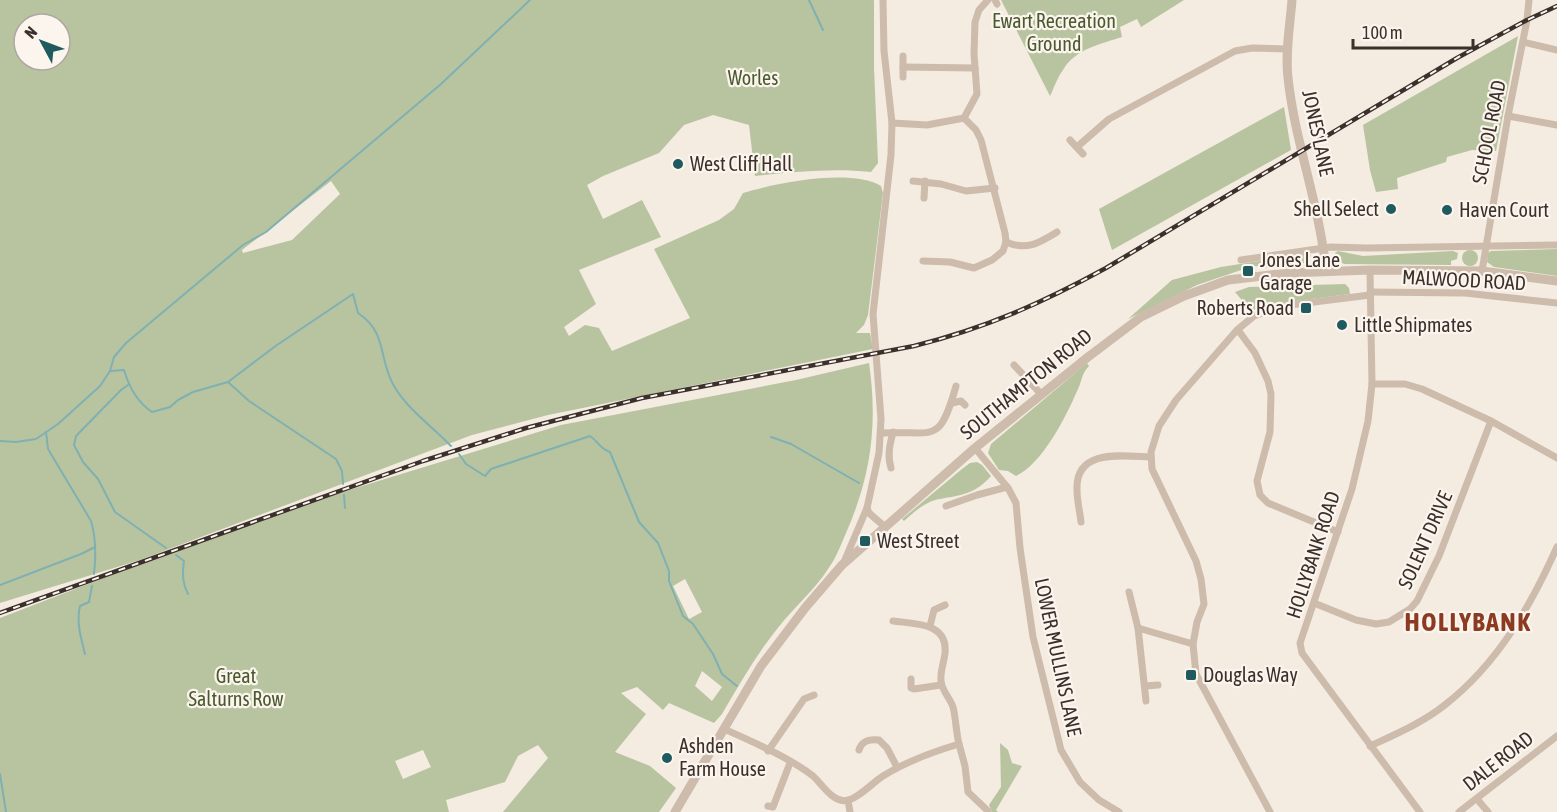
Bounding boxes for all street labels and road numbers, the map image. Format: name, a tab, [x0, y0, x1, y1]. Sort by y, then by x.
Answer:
street label: SCHOOL ROAD	[1467, 78, 1510, 186]
street label: JONES LANE	[1298, 88, 1339, 178]
street label: MALWOOD ROAD	[1402, 265, 1527, 294]
street label: SOUTHAMPTON ROAD	[955, 324, 1096, 444]
street label: SOLENT DRIVE	[1393, 487, 1456, 592]
street label: HOLLYBANK ROAD	[1281, 488, 1344, 621]
street label: LOWER MULLINS LANE	[1030, 576, 1087, 739]
street label: DALE ROAD	[1458, 726, 1537, 795]

